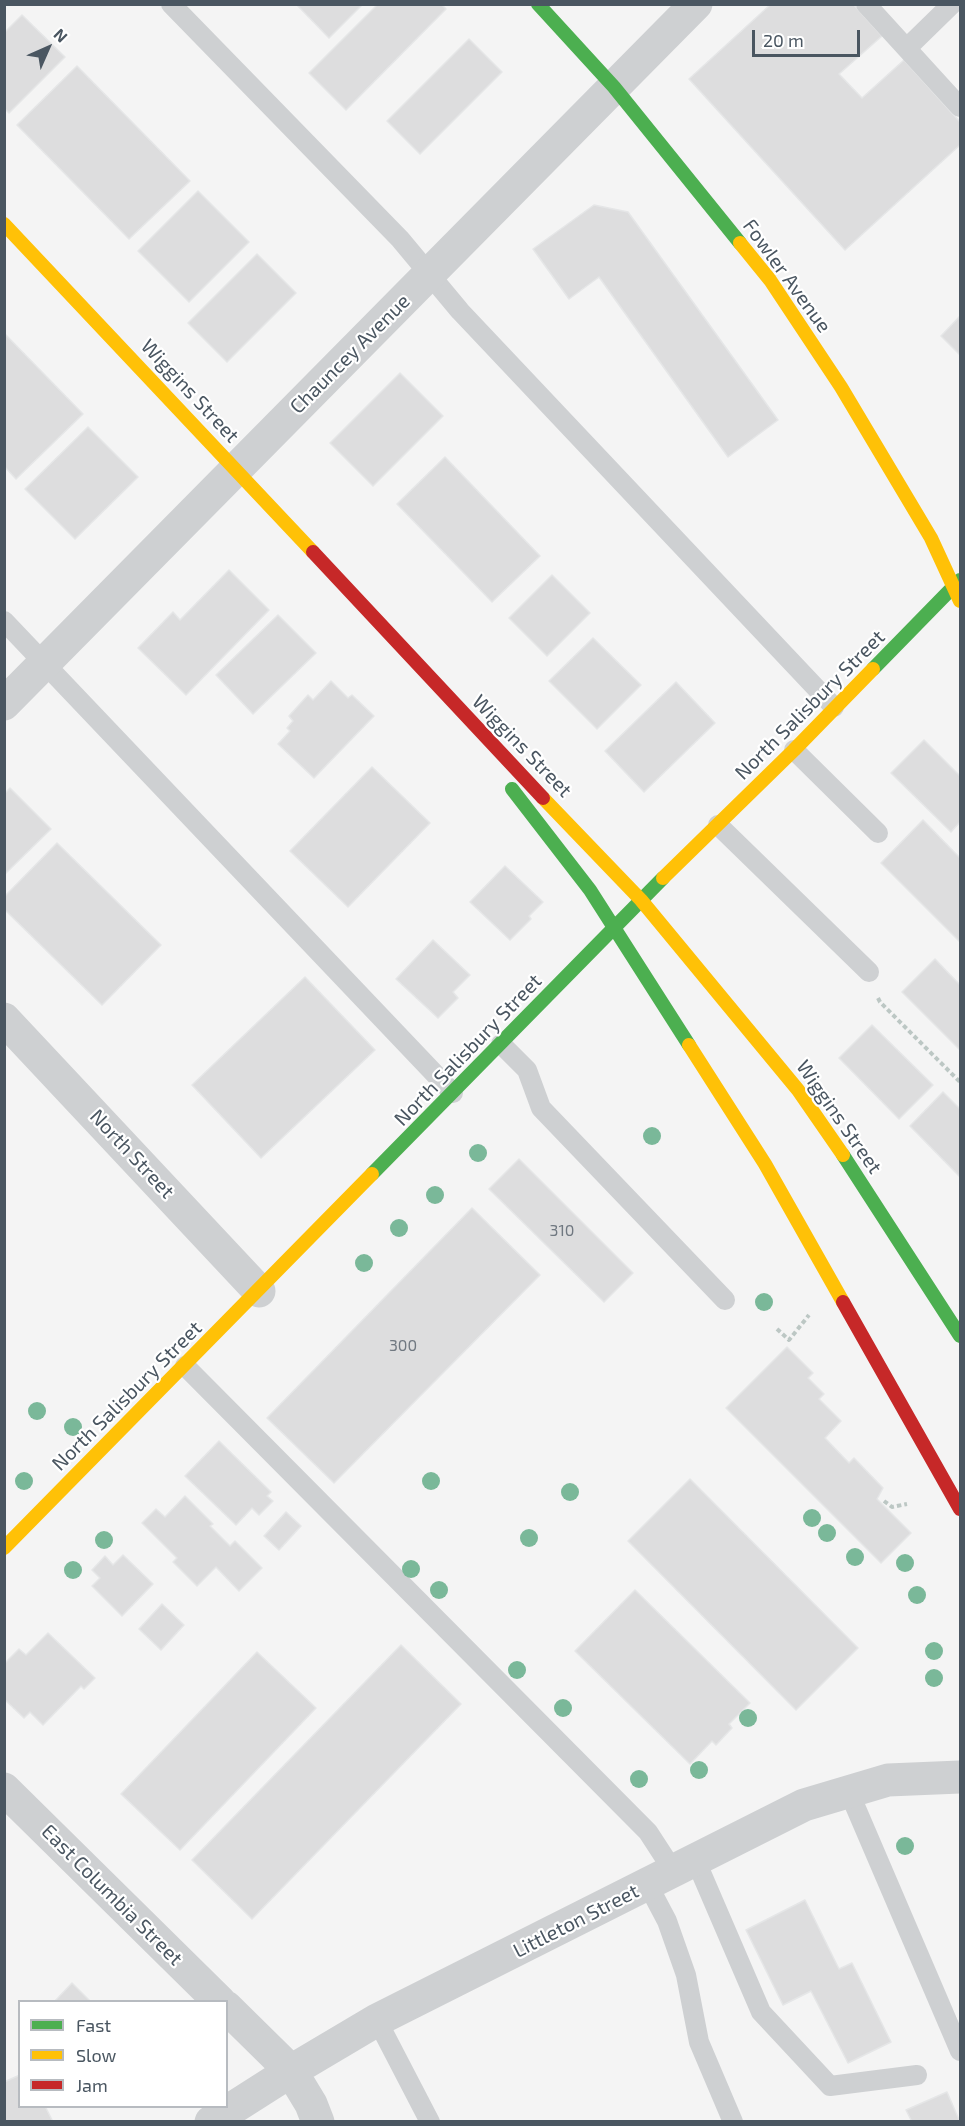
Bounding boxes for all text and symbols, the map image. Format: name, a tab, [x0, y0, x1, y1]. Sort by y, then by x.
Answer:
north arrow	[18, 18, 78, 78]
scale bar	[755, 18, 863, 56]
text: N	[50, 24, 72, 46]
text: 20 m	[763, 29, 804, 51]
street label: Fowler Avenue	[738, 215, 836, 337]
street label: Chauncey Avenue	[285, 289, 415, 419]
street label: Wiggins Street	[136, 334, 244, 448]
street label: North Salisbury Street	[730, 625, 890, 785]
street label: Wiggins Street	[467, 690, 577, 802]
street label: North Salisbury Street	[389, 969, 547, 1131]
street label: Wiggins Street	[791, 1056, 887, 1178]
street label: North Street	[85, 1105, 179, 1203]
house number: 310	[550, 1221, 574, 1241]
street label: North Salisbury Street	[47, 1316, 207, 1476]
house number: 300	[389, 1336, 417, 1356]
street label: East Columbia Street	[37, 1820, 187, 1970]
street label: Littleton Street	[509, 1879, 643, 1963]
legend	[18, 2000, 228, 2108]
text: Fast	[76, 2014, 111, 2036]
text: Slow	[76, 2044, 116, 2066]
text: Jam	[76, 2074, 108, 2096]

